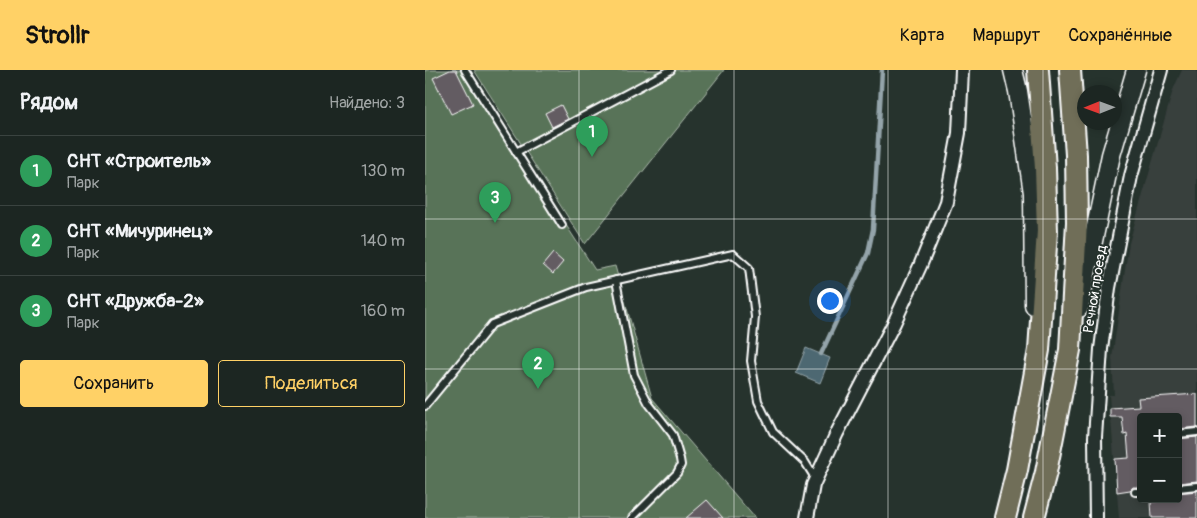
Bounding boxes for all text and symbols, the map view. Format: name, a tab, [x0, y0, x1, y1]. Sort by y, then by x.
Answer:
text: Strollr	[25, 21, 90, 50]
text: Карта	[900, 24, 944, 47]
text: Маршрут	[972, 24, 1040, 47]
text: Сохранённые	[1068, 24, 1172, 47]
north arrow	[1077, 85, 1122, 130]
text: Рядом	[20, 89, 78, 116]
text: Найдено: 3	[329, 93, 405, 113]
pin: 1	[576, 116, 608, 157]
text: СНТ «Строитель»	[67, 149, 211, 173]
text: 1	[33, 161, 39, 181]
text: 130 m	[361, 161, 405, 181]
text: Парк	[67, 173, 100, 193]
pin: 3	[479, 182, 511, 223]
text: СНТ «Мичуринец»	[67, 219, 213, 243]
text: 2	[32, 231, 40, 251]
text: 140 m	[361, 231, 405, 251]
text: Парк	[67, 243, 100, 263]
street label: Речной проезд	[1080, 243, 1110, 334]
your location	[817, 288, 843, 314]
text: СНТ «Дружба-2»	[67, 289, 204, 313]
text: 3	[32, 301, 40, 321]
text: 160 m	[361, 301, 405, 321]
text: Парк	[67, 313, 100, 333]
pin: 2	[522, 348, 554, 389]
button: Сохранить	[20, 360, 208, 407]
button: Поделиться	[218, 360, 405, 407]
map controls	[1137, 413, 1182, 503]
button: +	[1137, 413, 1182, 458]
button: −	[1137, 458, 1182, 503]

